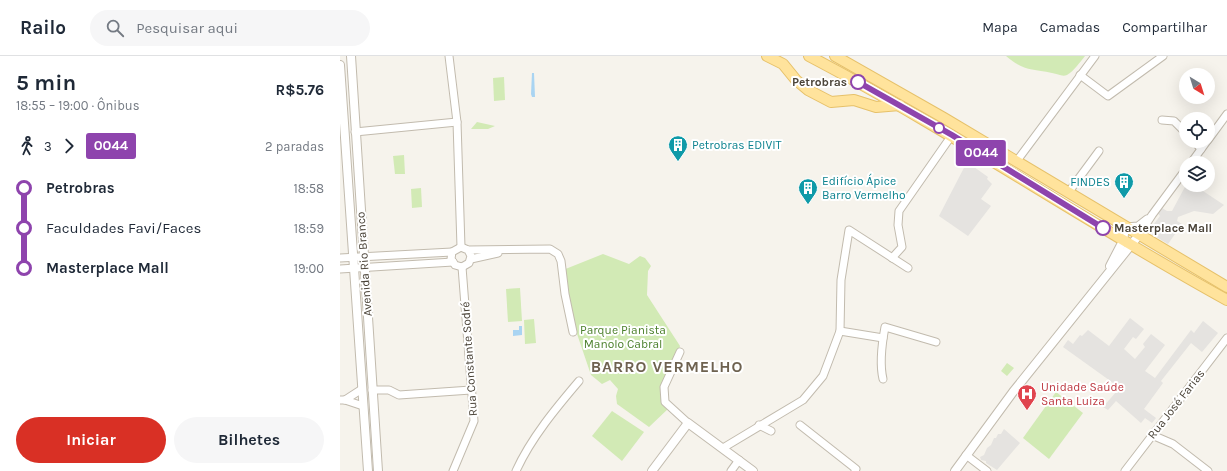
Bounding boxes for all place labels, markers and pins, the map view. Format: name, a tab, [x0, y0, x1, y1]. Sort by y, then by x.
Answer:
marker: Petrobras	[850, 74, 866, 90]
place label: Petrobras	[792, 75, 847, 89]
unlabelled marker	[933, 122, 945, 134]
building icon: Petrobras EDIVIT	[667, 134, 689, 162]
place label: Petrobras EDIVIT	[692, 138, 782, 152]
building icon: FINDES	[1113, 171, 1135, 199]
place label: Edifício Ápice Barro Vermelho	[822, 173, 906, 202]
place label: FINDES	[1070, 175, 1110, 189]
building icon: Edifício Ápice Barro Vermelho	[797, 177, 819, 205]
marker: Masterplace Mall	[1095, 220, 1111, 236]
place label: Masterplace Mall	[1114, 221, 1212, 235]
place label: Unidade Saúde Santa Luiza	[1041, 380, 1124, 408]
hospital icon: Unidade Saúde Santa Luiza	[1016, 383, 1038, 411]

